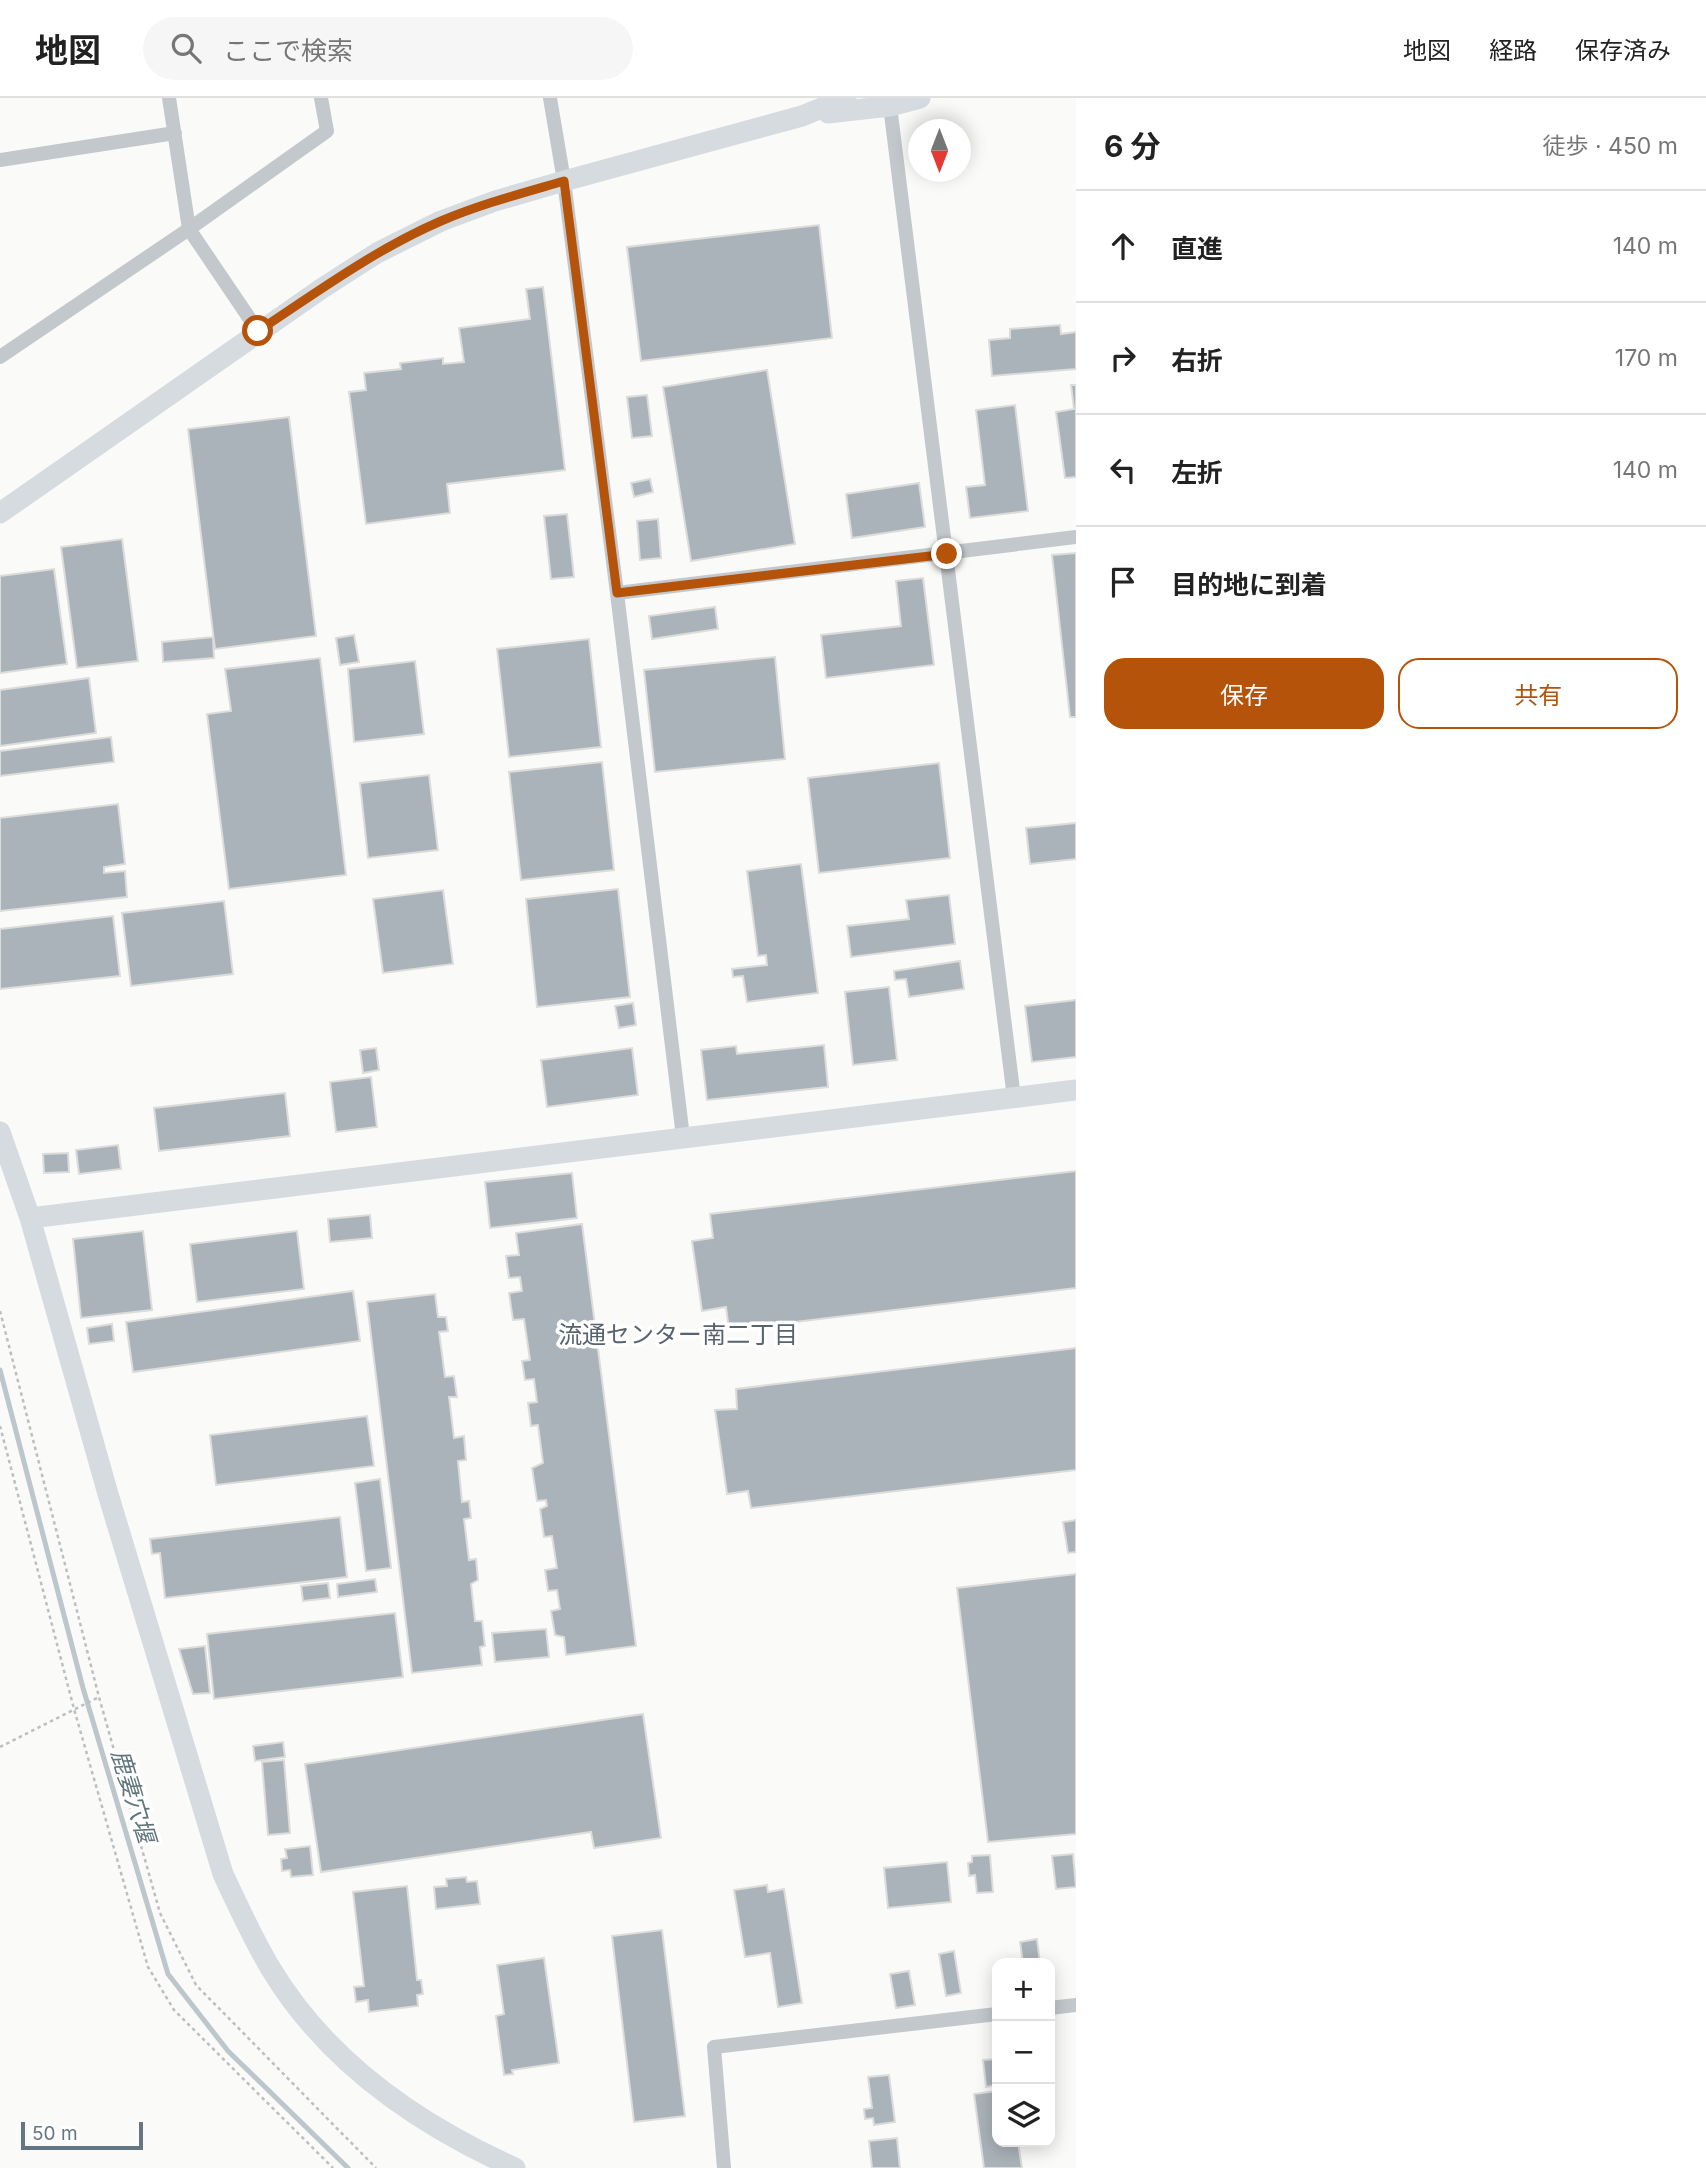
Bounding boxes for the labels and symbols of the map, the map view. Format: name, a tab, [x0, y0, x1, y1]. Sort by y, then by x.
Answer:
north arrow	[908, 119, 971, 182]
route start	[242, 315, 273, 346]
route end	[931, 538, 962, 569]
district label: 流通センター南二丁目	[558, 1320, 798, 1349]
water label: 鹿妻穴堰	[106, 1746, 163, 1850]
scale bar	[21, 2119, 144, 2151]

